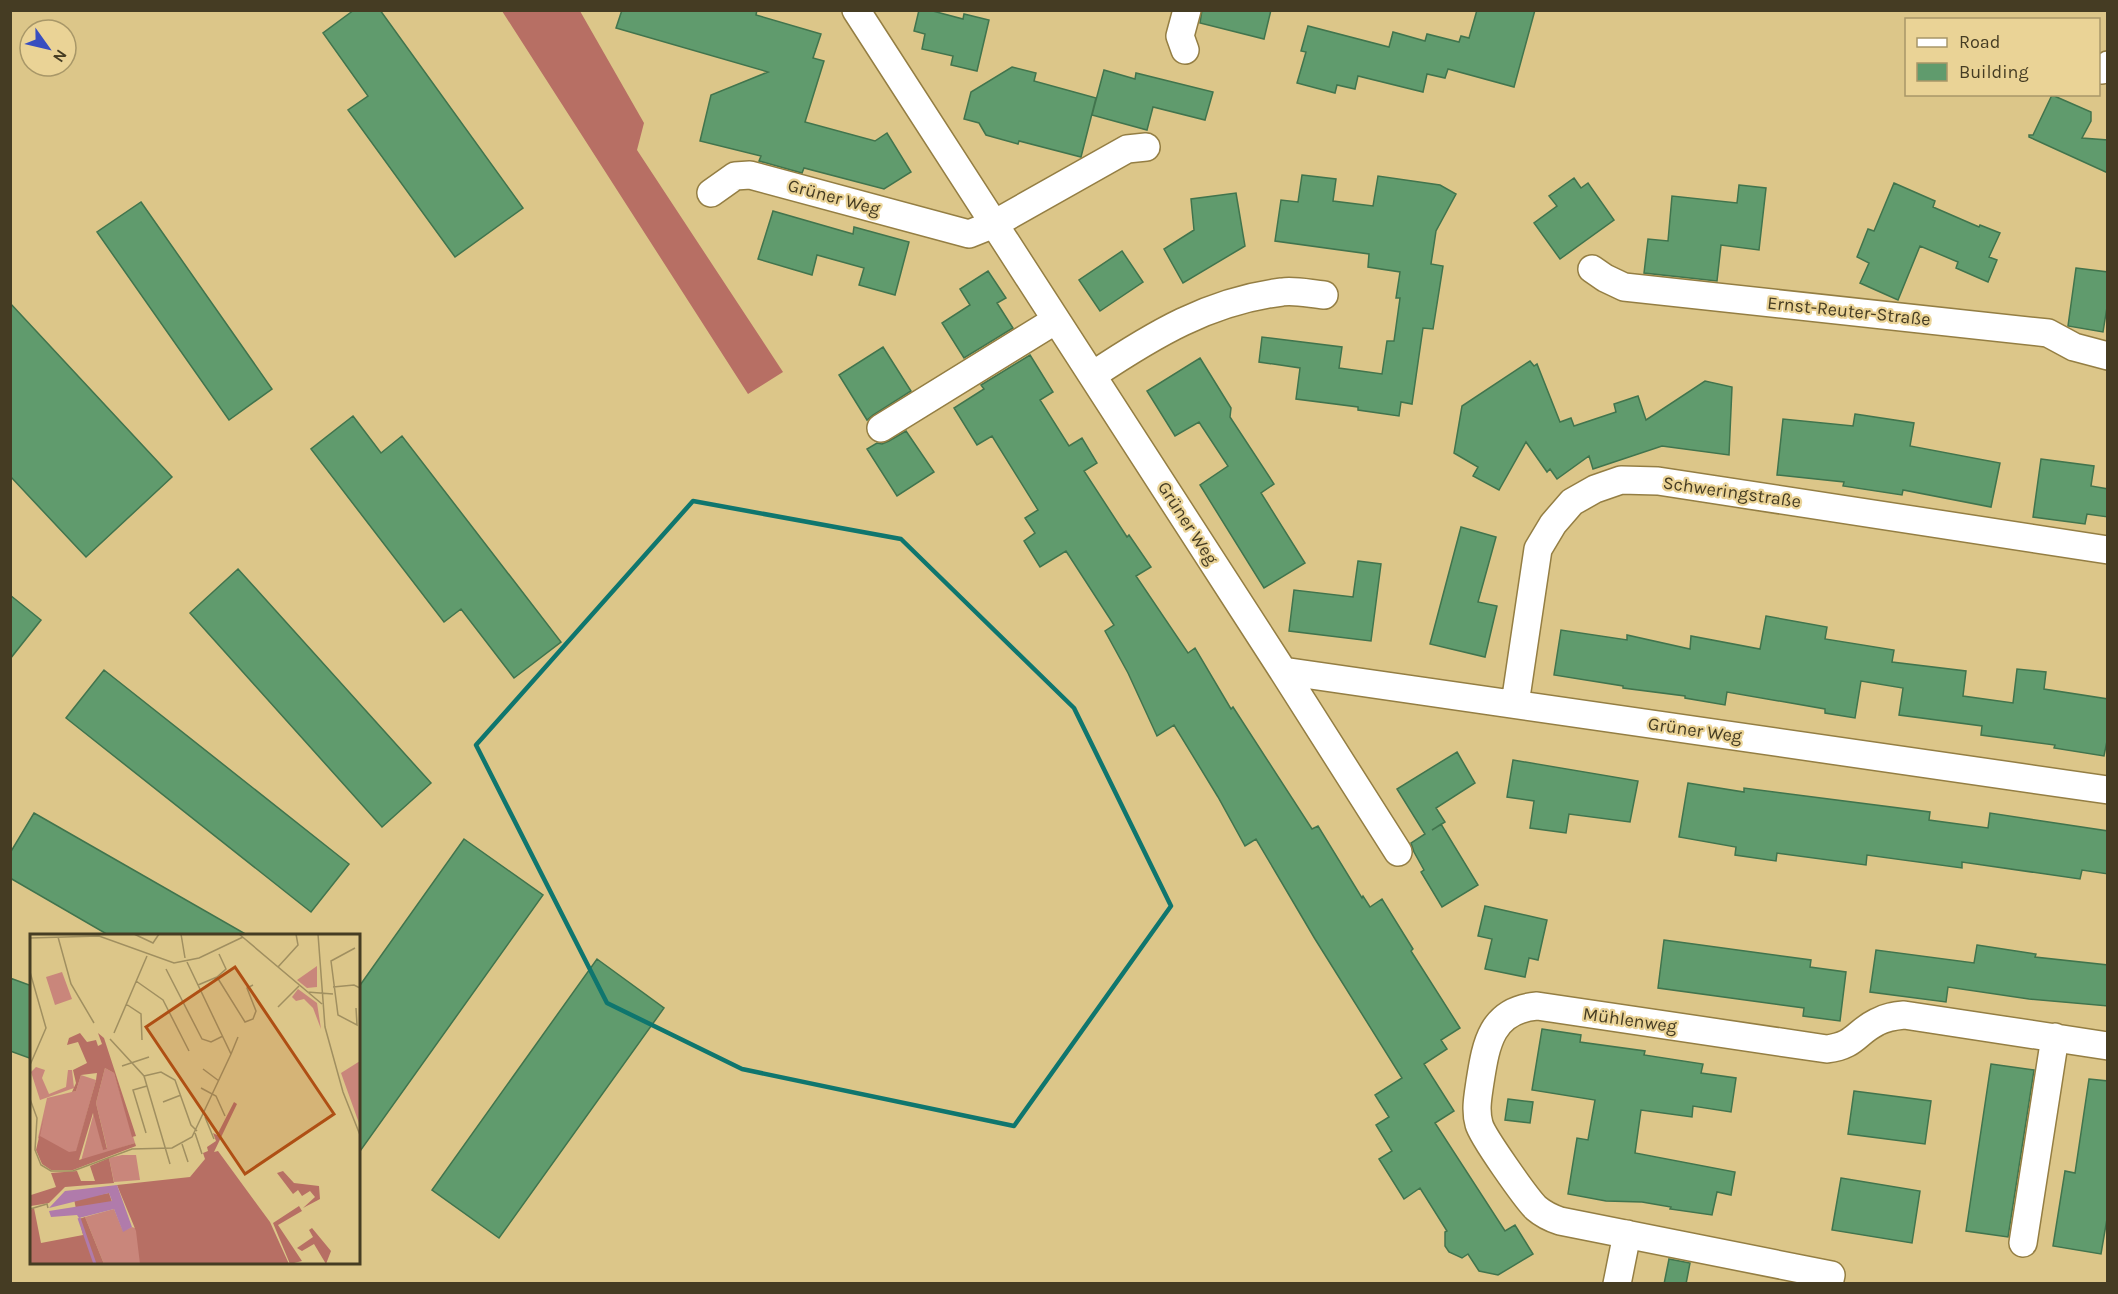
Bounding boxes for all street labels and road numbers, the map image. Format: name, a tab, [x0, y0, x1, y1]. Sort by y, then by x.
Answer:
street label: Grüner Weg	[785, 174, 883, 220]
street label: Ernst-Reuter-Straße	[1766, 291, 1932, 331]
street label: Schweringstraße	[1662, 471, 1802, 513]
street label: Grüner Weg	[1153, 477, 1223, 569]
street label: Grüner Weg	[1647, 713, 1743, 747]
street label: Mühlenweg	[1582, 1003, 1678, 1037]

